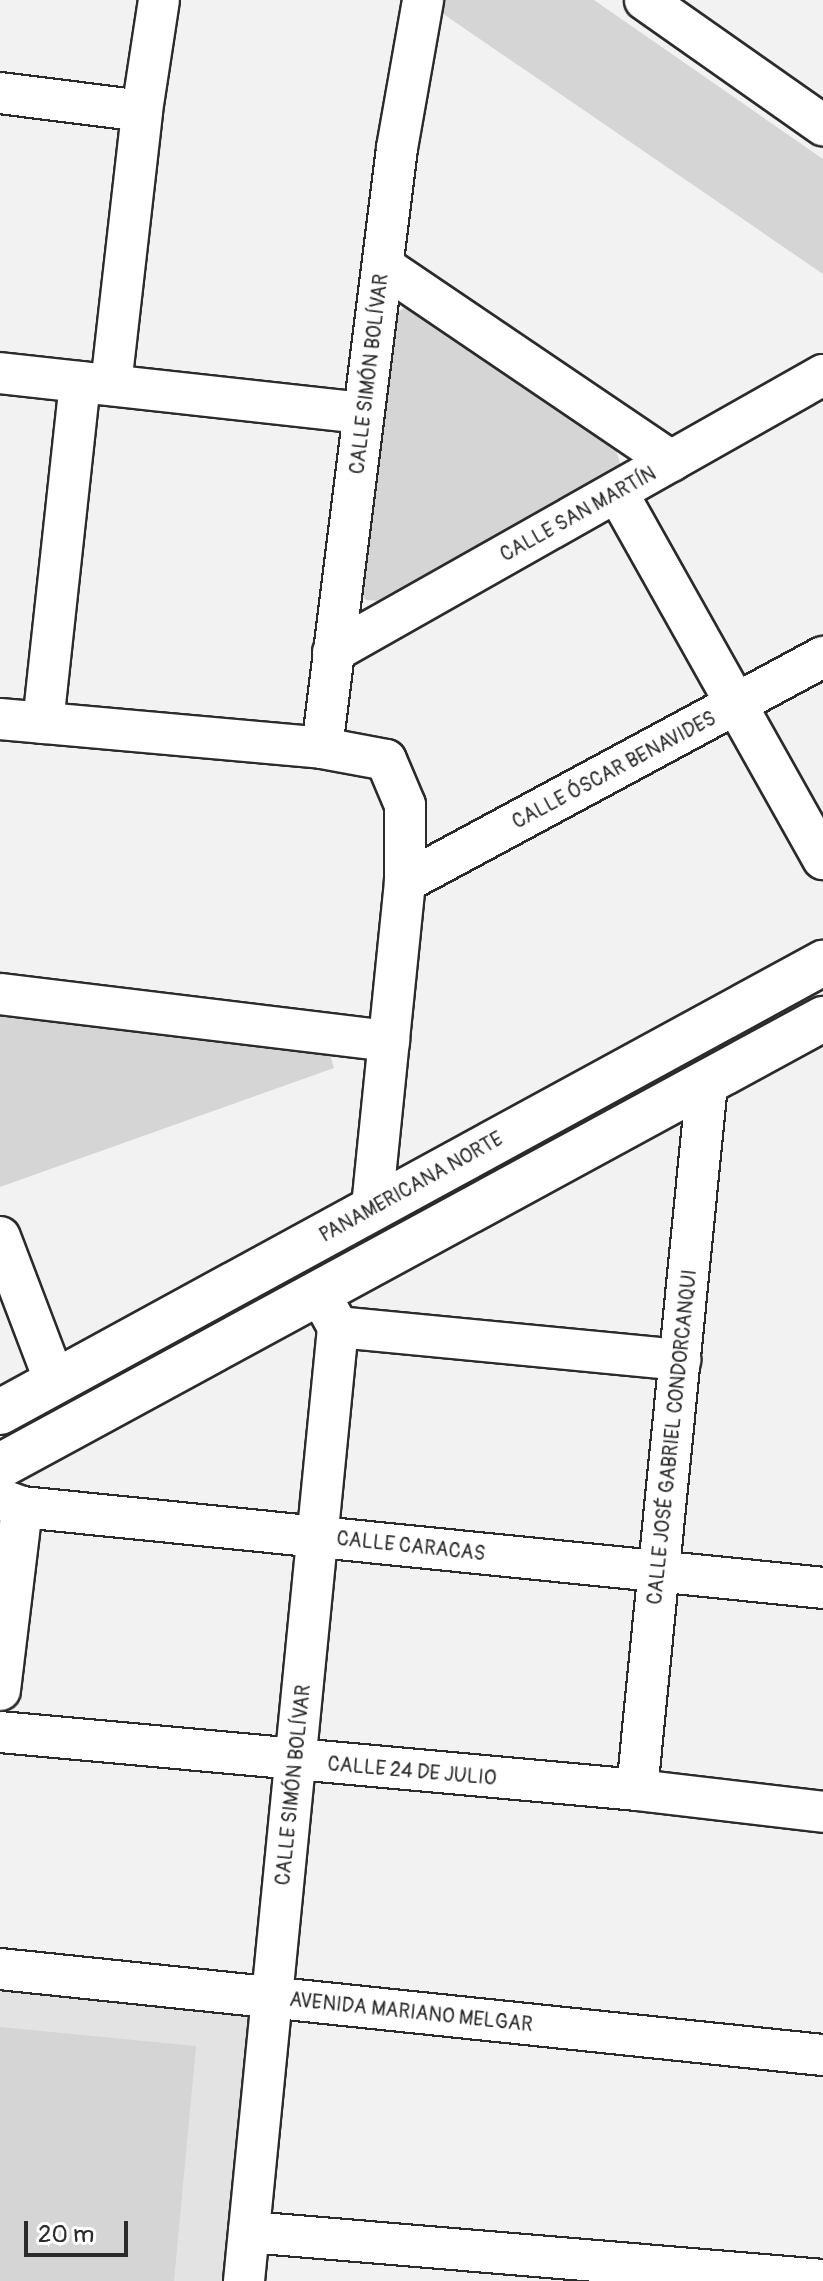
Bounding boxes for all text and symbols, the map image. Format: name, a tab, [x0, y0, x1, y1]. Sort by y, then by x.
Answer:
street label: CALLE SIMÓN BOLÍVAR	[345, 272, 393, 476]
street label: CALLE SAN MARTÍN	[496, 461, 660, 567]
street label: CALLE ÓSCAR BENAVIDES	[508, 706, 720, 834]
street label: PANAMERICANA NORTE	[315, 1127, 507, 1247]
street label: CALLE JOSÉ GABRIEL CONDORCANQUI	[642, 1268, 702, 1606]
street label: CALLE CARACAS	[335, 1526, 487, 1566]
street label: CALLE SIMÓN BOLÍVAR	[271, 1683, 315, 1887]
street label: CALLE 24 DE JULIO	[327, 1752, 497, 1790]
street label: AVENIDA MARIANO MELGAR	[288, 1987, 534, 2037]
scale bar	[28, 2205, 132, 2255]
text: 20 m	[38, 2220, 94, 2249]

